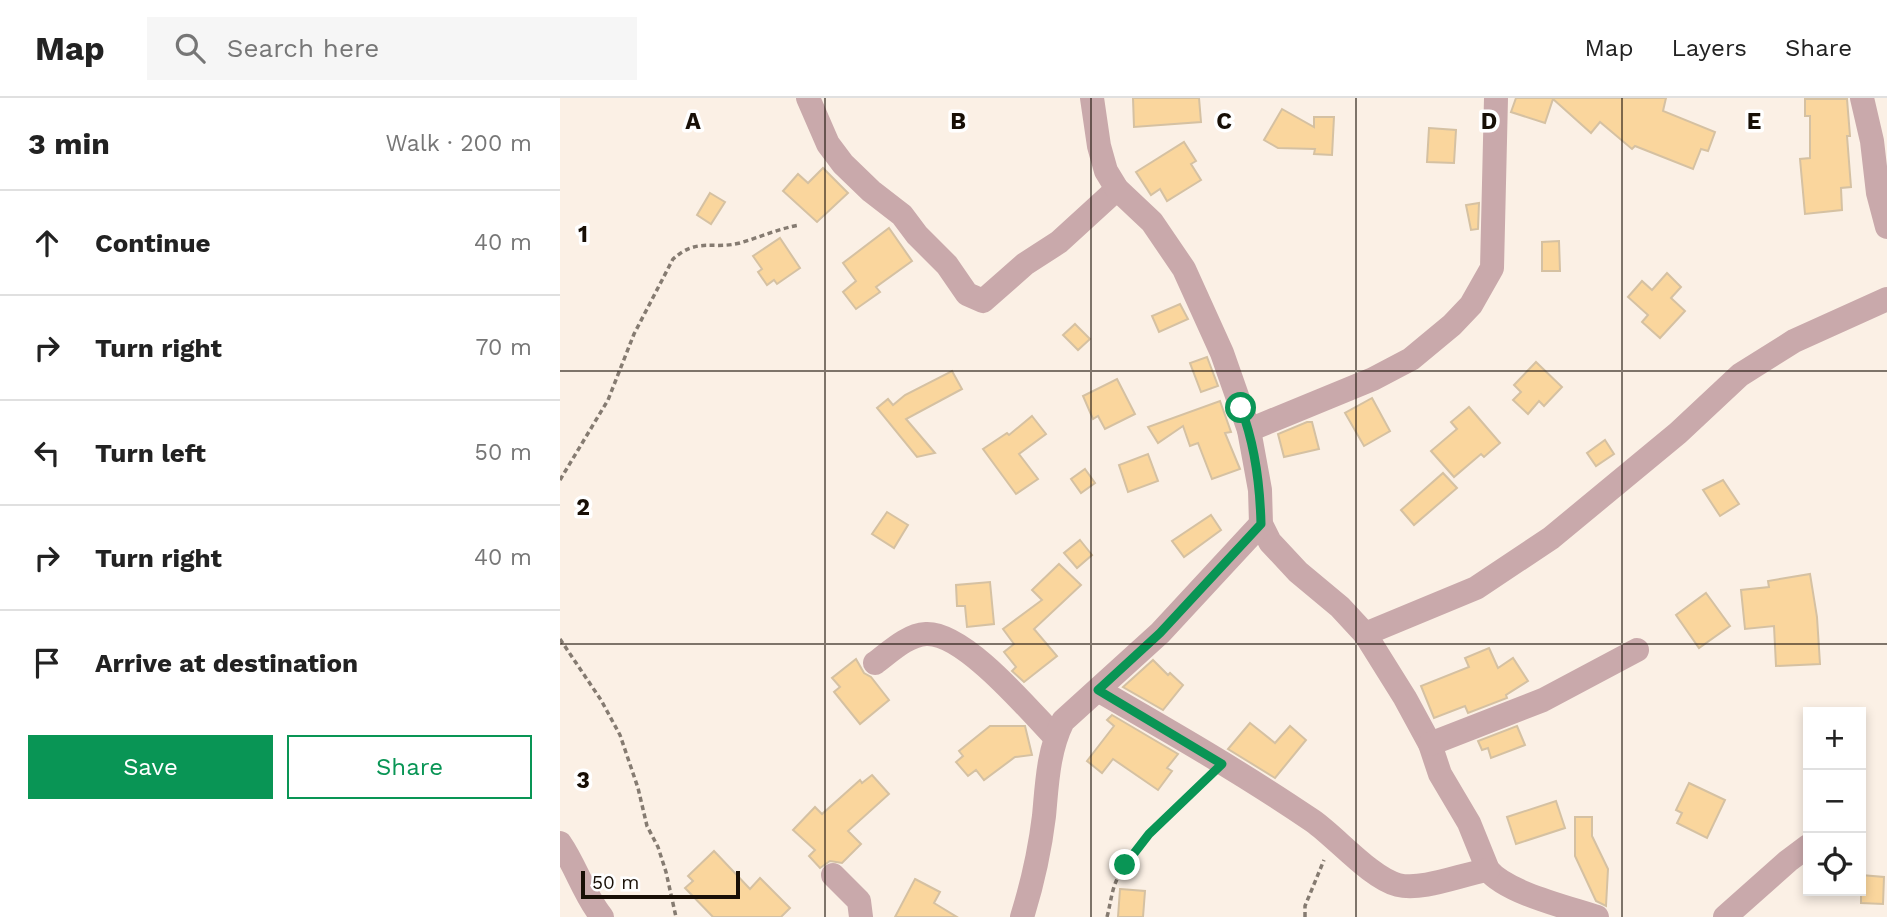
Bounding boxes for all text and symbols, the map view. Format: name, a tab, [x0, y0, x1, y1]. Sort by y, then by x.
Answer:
search box	[147, 17, 637, 80]
text: Map	[35, 29, 105, 68]
icon: search	[171, 29, 209, 67]
text: Search here	[227, 33, 379, 63]
text: Map	[1585, 34, 1633, 62]
text: Layers	[1671, 34, 1747, 62]
text: Share	[1785, 34, 1852, 62]
text: A	[685, 108, 701, 135]
text: B	[950, 108, 966, 135]
text: C	[1216, 108, 1232, 135]
text: D	[1481, 108, 1497, 135]
text: E	[1747, 108, 1761, 135]
text: 3 min	[28, 126, 110, 161]
text: Walk · 200 m	[386, 130, 532, 157]
text: 1	[578, 221, 588, 248]
icon: ahead	[28, 224, 66, 262]
text: Continue	[95, 228, 211, 258]
text: 40 m	[474, 229, 532, 256]
icon: right	[28, 329, 66, 367]
text: Turn right	[95, 333, 222, 363]
text: 70 m	[475, 334, 532, 361]
route start	[1225, 392, 1256, 423]
icon: left	[28, 434, 66, 472]
text: Turn left	[95, 438, 206, 468]
text: 50 m	[475, 439, 532, 466]
text: 2	[576, 494, 590, 521]
icon: right	[28, 539, 66, 577]
text: Turn right	[95, 543, 222, 573]
text: 40 m	[474, 544, 532, 571]
icon: arrive	[28, 644, 66, 682]
text: Arrive at destination	[95, 648, 358, 678]
map controls	[1803, 707, 1866, 896]
button: +	[1803, 707, 1866, 770]
button: Save	[28, 735, 273, 799]
button: Share	[287, 735, 532, 799]
text: 3	[576, 767, 590, 794]
button: −	[1803, 770, 1866, 833]
button: locate	[1803, 833, 1866, 896]
route end	[1109, 849, 1140, 880]
scale bar	[581, 868, 740, 900]
text: 50 m	[592, 871, 639, 894]

